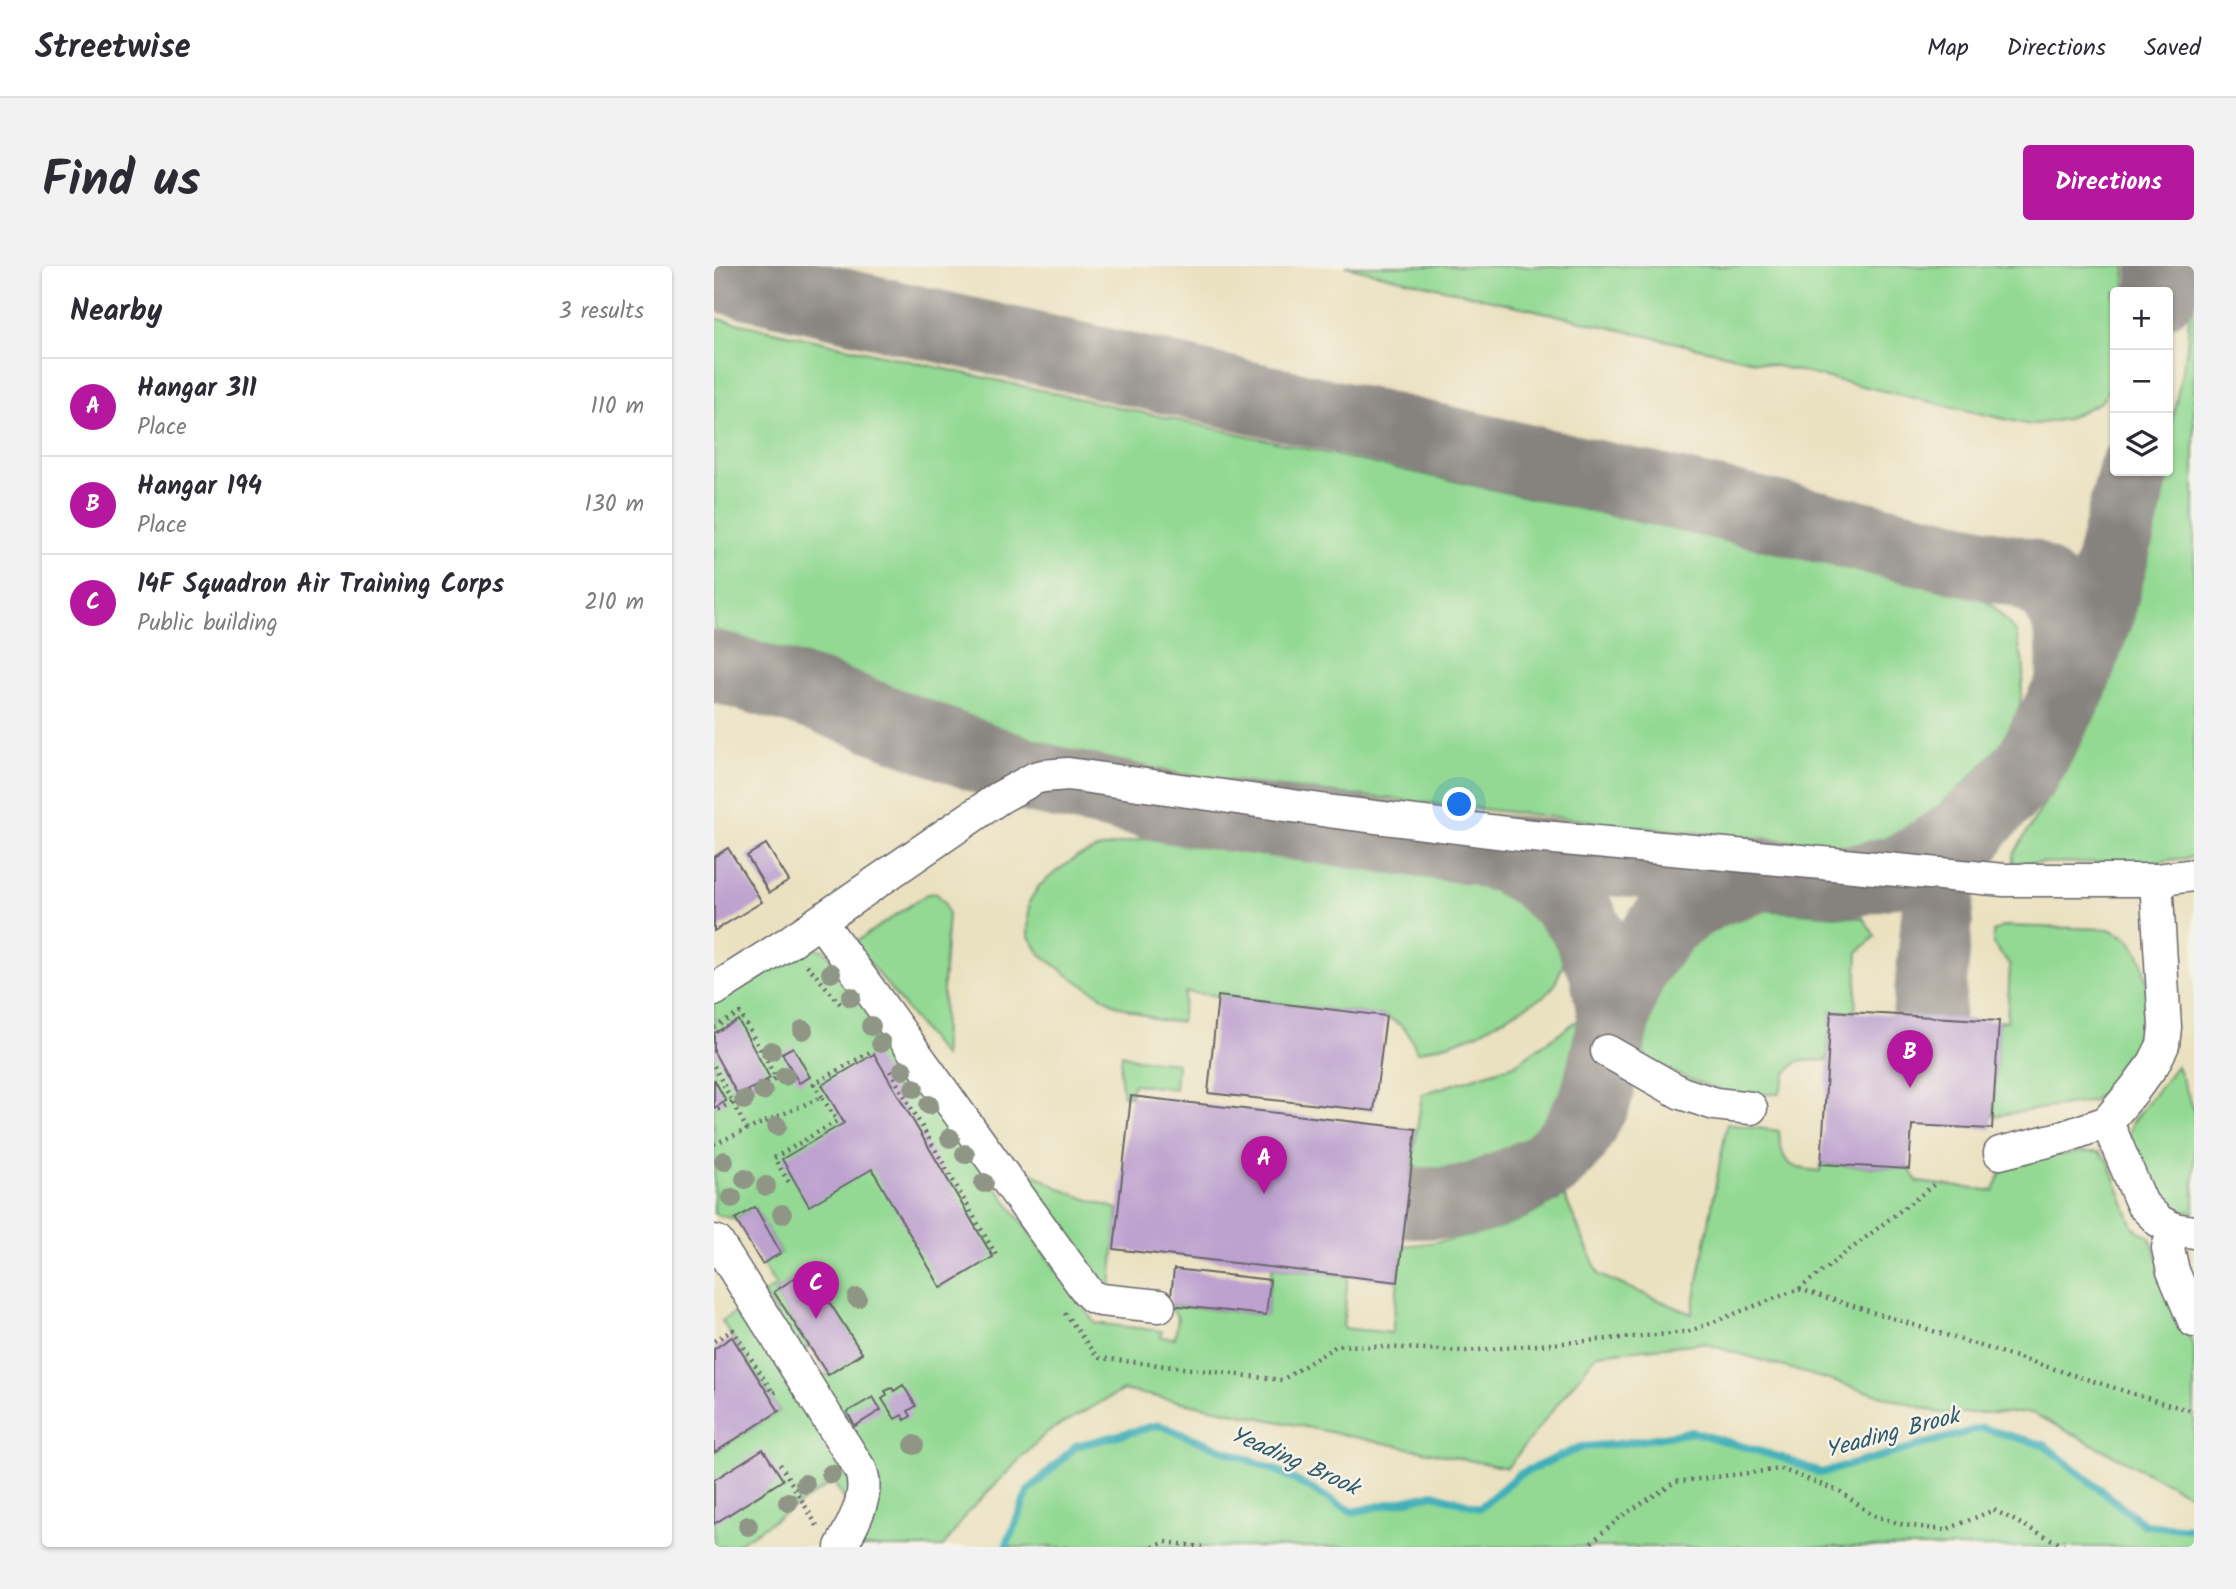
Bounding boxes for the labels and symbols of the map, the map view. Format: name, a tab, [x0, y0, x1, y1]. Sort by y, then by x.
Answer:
your location	[1442, 787, 1476, 821]
pin: B	[1887, 1030, 1933, 1088]
pin: A	[1241, 1136, 1287, 1194]
pin: C	[793, 1261, 839, 1319]
water label: Yeading Brook	[1821, 1398, 1967, 1469]
water label: Yeading Brook	[1224, 1417, 1367, 1508]

